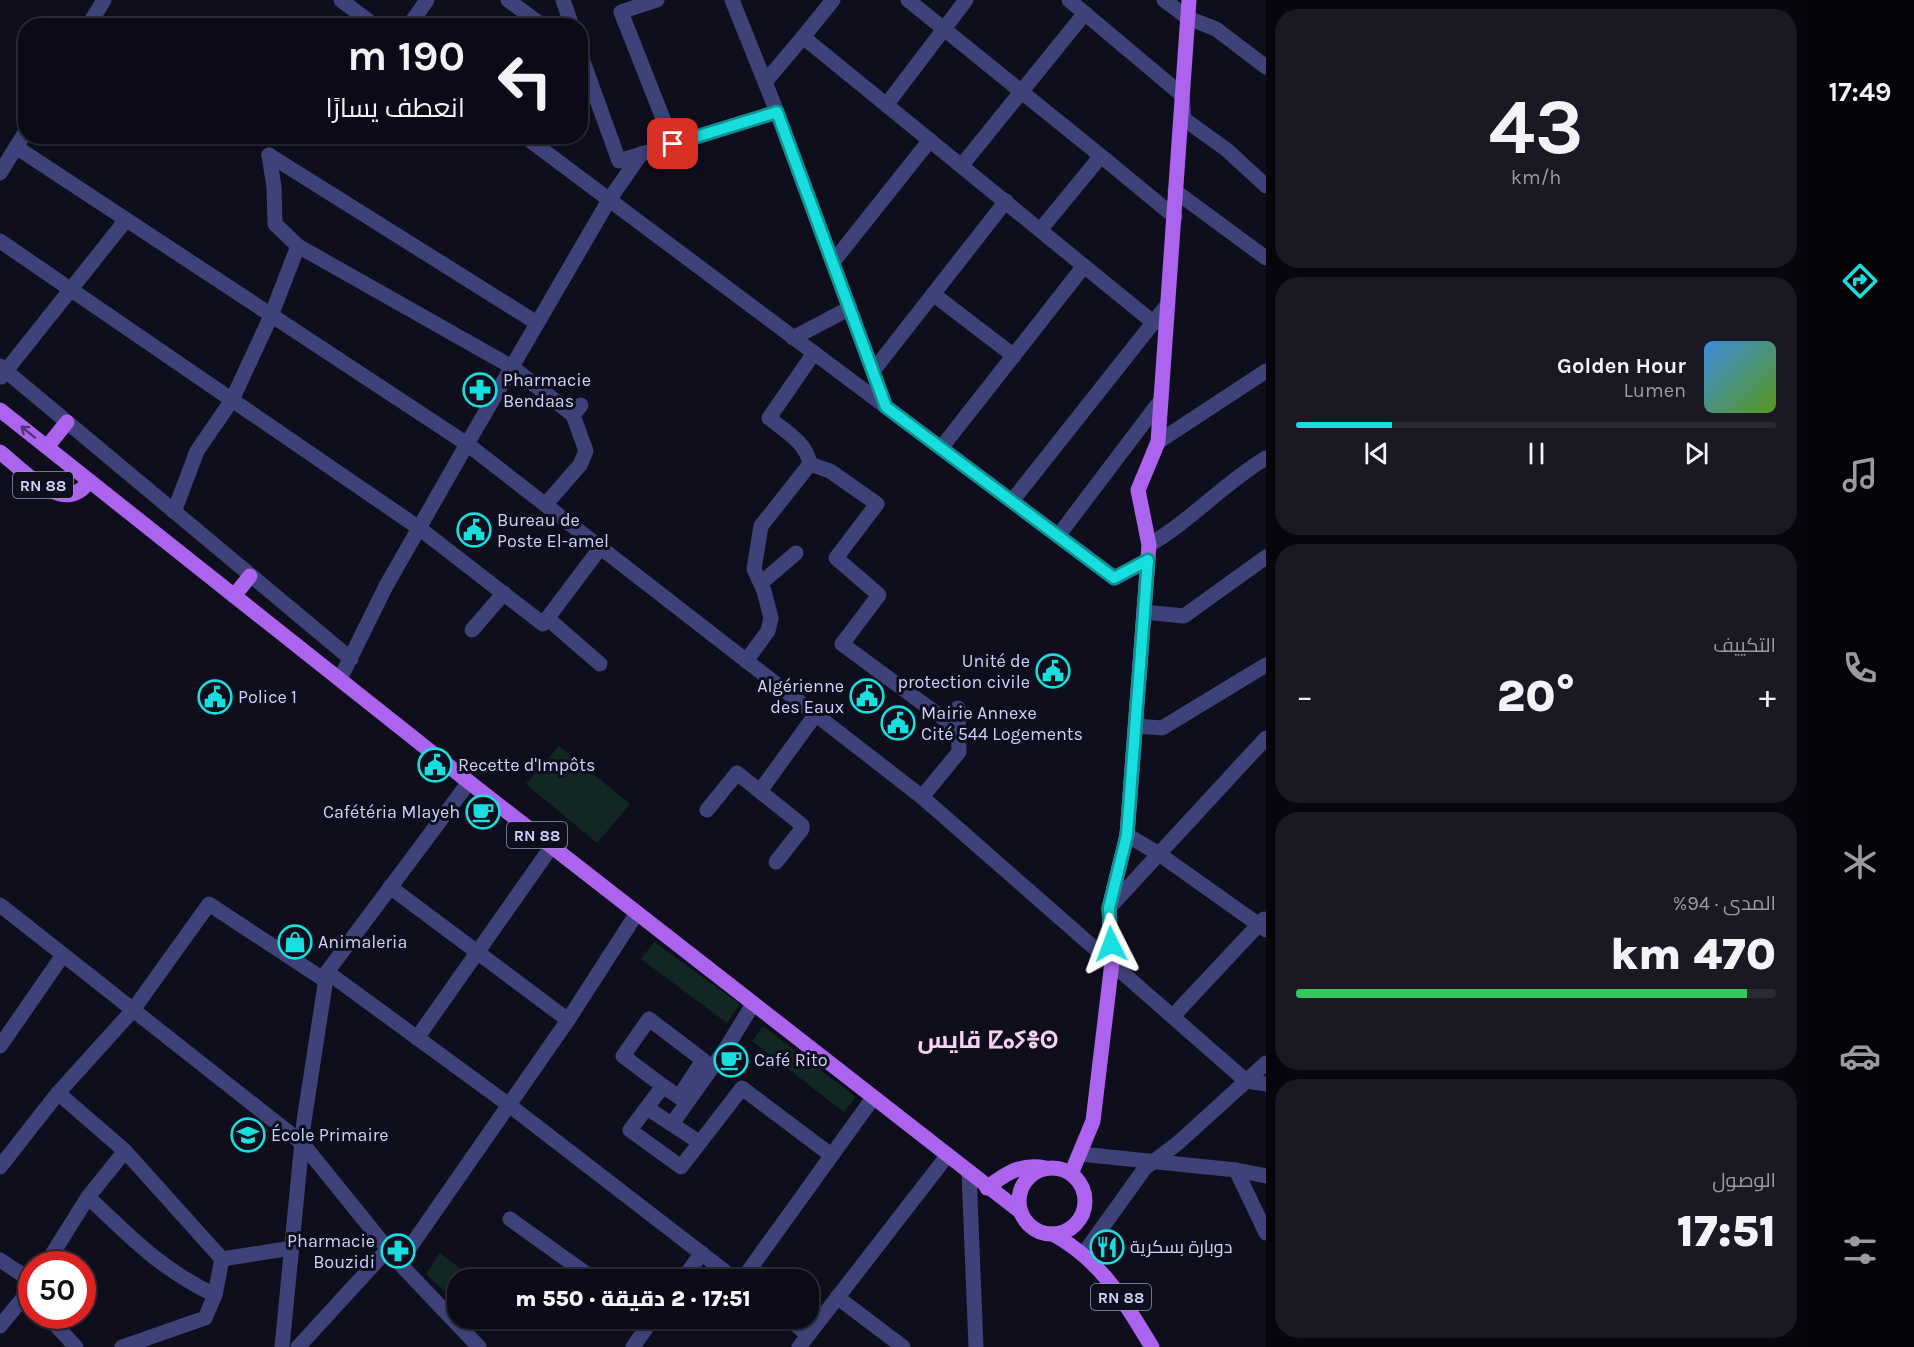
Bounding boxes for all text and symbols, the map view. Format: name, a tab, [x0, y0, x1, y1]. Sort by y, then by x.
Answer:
text: 190 m	[347, 31, 465, 81]
icon: left	[486, 42, 564, 120]
text: 17:49	[1829, 76, 1891, 108]
text: 43	[1489, 81, 1583, 173]
text: انعطف يسارًا	[325, 92, 465, 124]
pin	[647, 118, 698, 169]
icon: arrive	[656, 127, 689, 160]
text: km/h	[1511, 166, 1561, 189]
icon: directions	[1839, 260, 1881, 302]
text: Golden Hour	[1557, 353, 1686, 379]
place label: Pharmacie Bendaas	[503, 369, 591, 412]
pharmacy icon: Pharmacie Bendaas	[462, 372, 498, 408]
text: Lumen	[1623, 379, 1686, 402]
one-way arrow	[20, 426, 36, 439]
icon: previous	[1360, 437, 1393, 470]
icon: pause	[1520, 437, 1553, 470]
icon: next	[1680, 437, 1713, 470]
icon: music	[1839, 454, 1881, 496]
road number: RN 88	[13, 472, 73, 498]
place label: Bureau de Poste El-amel	[497, 509, 609, 552]
public building icon: Bureau de Poste El-amel	[456, 512, 492, 548]
text: التكييف	[1713, 634, 1776, 657]
icon: phone	[1839, 647, 1881, 689]
place label: Unité de protection civile	[897, 650, 1030, 693]
public building icon: Unité de protection civile	[1035, 653, 1071, 689]
text: 20°	[1497, 670, 1575, 722]
place label: Algérienne des Eaux	[757, 675, 844, 718]
text: −	[1296, 677, 1313, 715]
text: +	[1759, 677, 1776, 715]
public building icon: Algérienne des Eaux	[849, 678, 885, 714]
public building icon: Police 1	[197, 679, 233, 715]
place label: Police 1	[238, 686, 297, 708]
place label: Mairie Annexe Cité 544 Logements	[921, 702, 1083, 745]
public building icon: Mairie Annexe Cité 544 Logements	[880, 705, 916, 741]
public building icon: Recette d'Impôts	[417, 747, 453, 783]
place label: Recette d'Impôts	[458, 754, 595, 776]
cafe icon: Cafétéria Mlayeh	[465, 794, 501, 830]
place label: Cafétéria Mlayeh	[323, 801, 460, 823]
road number: RN 88	[507, 822, 567, 848]
icon: climate	[1839, 841, 1881, 883]
text: المدى · 94%	[1673, 892, 1776, 915]
position arrow	[1079, 912, 1143, 976]
shop icon: Animaleria	[277, 924, 313, 960]
text: 470 km	[1610, 928, 1776, 980]
place label: Animaleria	[318, 931, 407, 953]
district label: قايس ⵇⴰⵢⴻⵙ	[917, 1026, 1059, 1054]
icon: car	[1839, 1035, 1881, 1077]
cafe icon: Café Rito	[713, 1042, 749, 1078]
place label: Café Rito	[754, 1049, 828, 1071]
school or university icon: École Primaire	[230, 1117, 266, 1153]
place label: École Primaire	[271, 1123, 389, 1146]
text: الوصول	[1712, 1169, 1776, 1192]
text: 17:51	[1677, 1205, 1776, 1257]
restaurant icon: دوبارة بسكرية	[1089, 1229, 1125, 1265]
icon: filters	[1839, 1229, 1881, 1271]
place label: Pharmacie Bouzidi	[287, 1230, 375, 1273]
pharmacy icon: Pharmacie Bouzidi	[380, 1233, 416, 1269]
place label: دوبارة بسكرية	[1130, 1236, 1232, 1258]
speed limit sign: 50	[18, 1251, 96, 1329]
road number: RN 88	[1091, 1284, 1151, 1310]
text: 17:51 · 2 دقيقة · 550 m	[515, 1286, 751, 1312]

